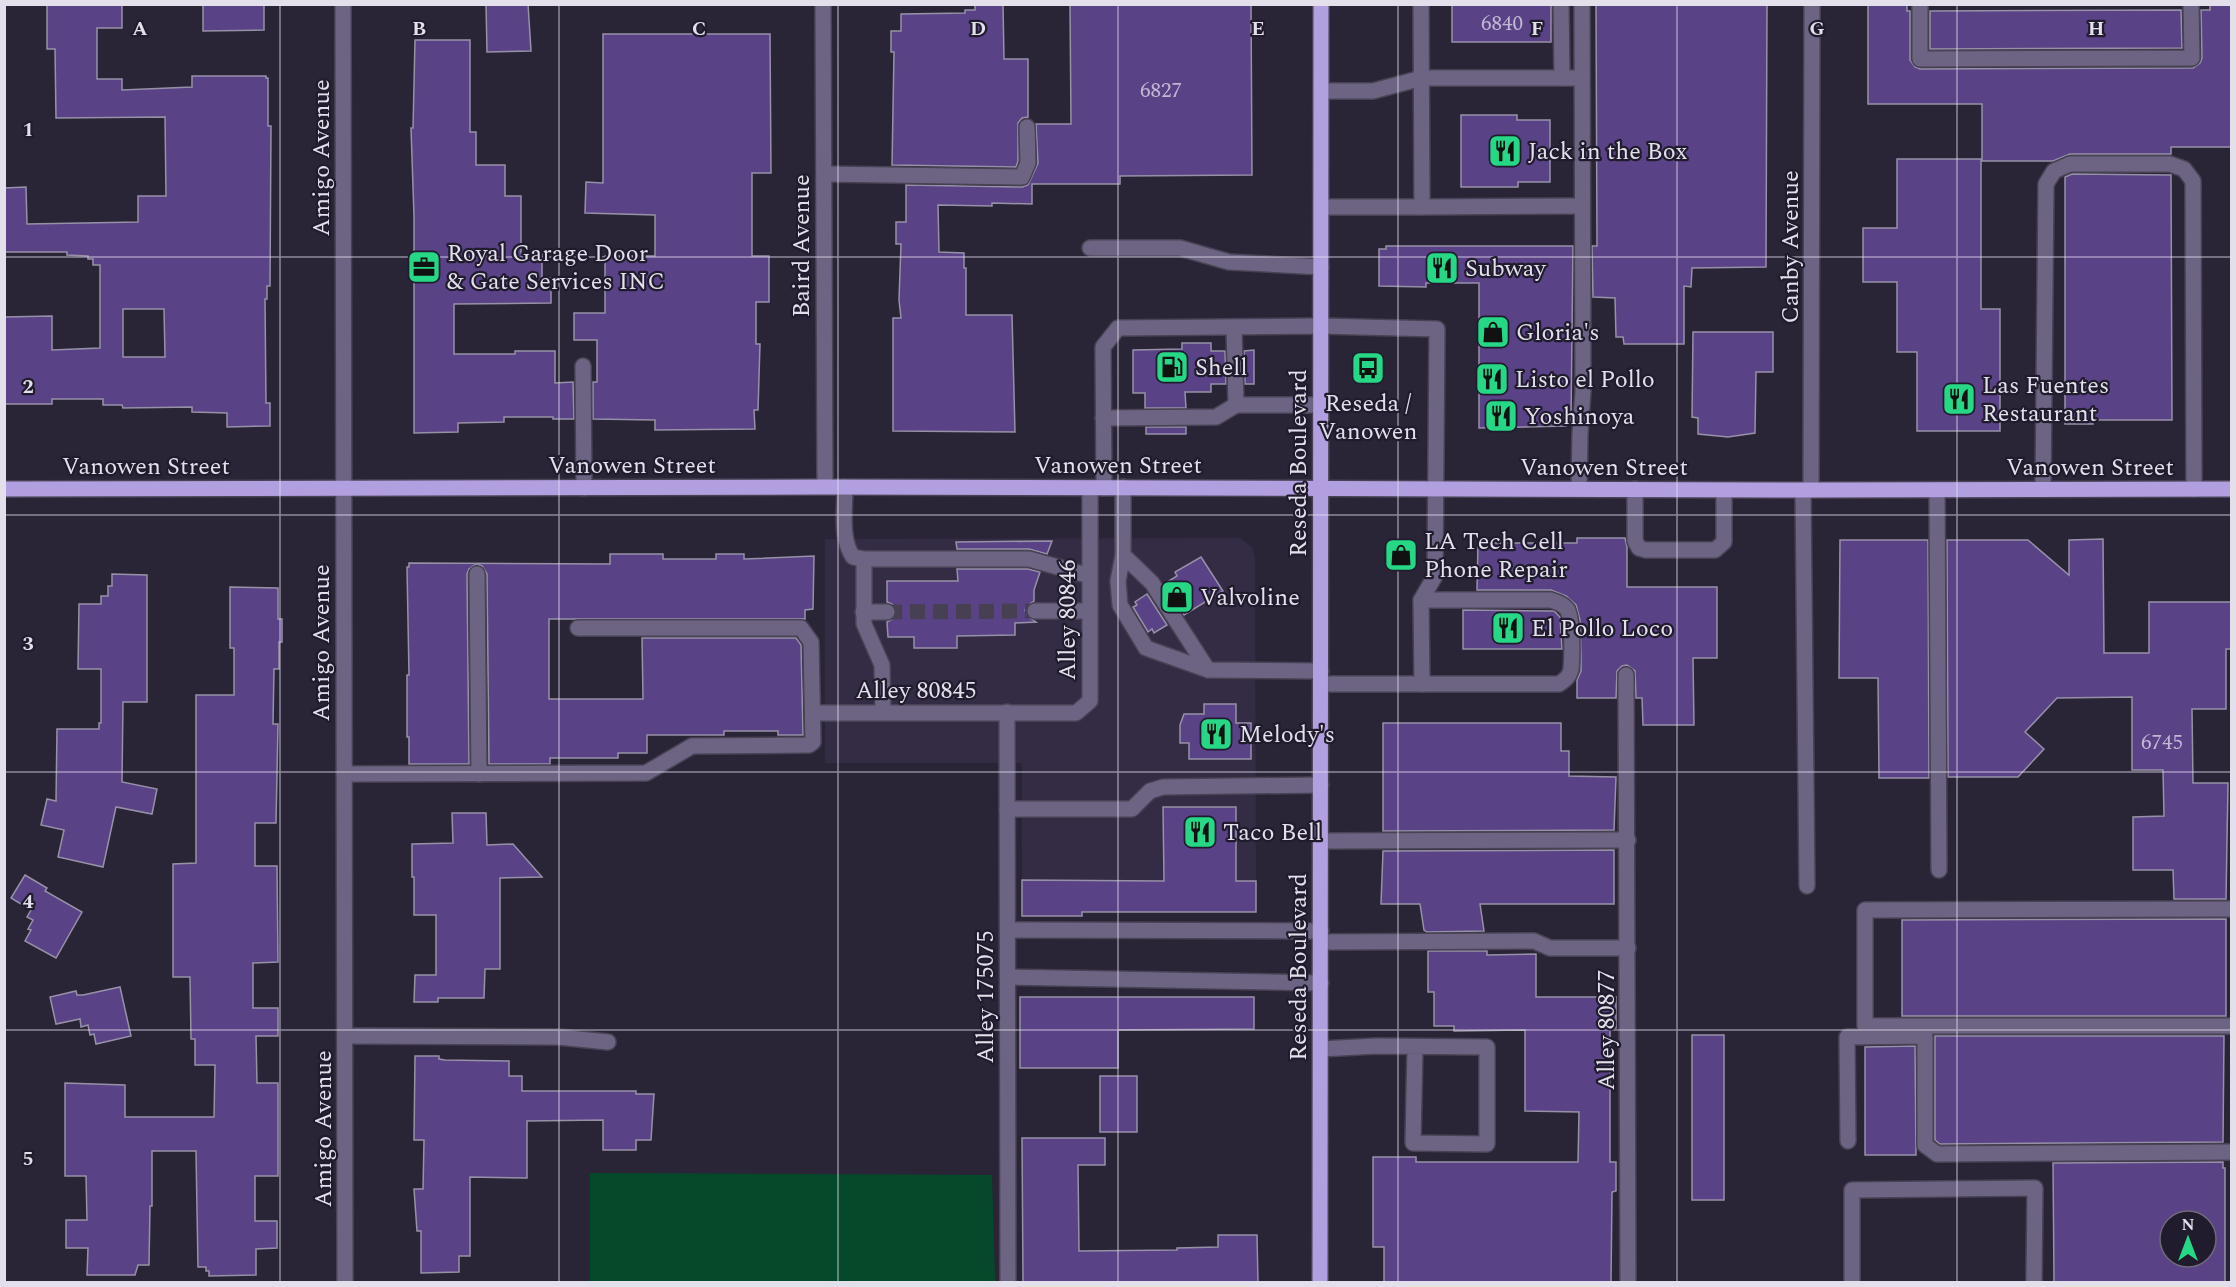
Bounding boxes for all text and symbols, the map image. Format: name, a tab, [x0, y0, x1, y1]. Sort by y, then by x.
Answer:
house number: 6840	[1481, 8, 1523, 40]
text: A	[132, 14, 148, 44]
text: B	[412, 14, 426, 44]
text: C	[692, 14, 706, 44]
text: D	[970, 14, 986, 44]
text: E	[1251, 14, 1265, 44]
text: F	[1531, 14, 1543, 44]
text: G	[1809, 14, 1825, 44]
text: H	[2088, 14, 2104, 44]
house number: 6827	[1140, 75, 1182, 107]
street label: Amigo Avenue	[304, 79, 340, 237]
text: 1	[22, 115, 34, 145]
restaurant icon: Jack in the Box	[1487, 133, 1523, 169]
place label: Jack in the Box	[1528, 134, 1688, 170]
street label: Canby Avenue	[1773, 170, 1809, 324]
street label: Baird Avenue	[784, 174, 820, 318]
place label: Royal Garage Door & Gate Services INC	[447, 236, 665, 300]
office icon: Royal Garage Door & Gate Services INC	[406, 249, 442, 285]
restaurant icon: Subway	[1424, 250, 1460, 286]
place label: Subway	[1465, 251, 1547, 287]
shop icon: Gloria's	[1475, 314, 1511, 350]
place label: Gloria's	[1516, 315, 1600, 351]
fuel station icon: Shell	[1154, 349, 1190, 385]
place label: Shell	[1195, 350, 1247, 386]
bus stop icon: Reseda / Vanowen	[1350, 350, 1386, 386]
restaurant icon: Listo el Pollo	[1474, 361, 1510, 397]
place label: Listo el Pollo	[1515, 362, 1655, 398]
place label: Las Fuentes Restaurant	[1982, 368, 2109, 432]
street label: Reseda Boulevard	[1281, 369, 1317, 557]
text: 2	[22, 372, 34, 402]
restaurant icon: Las Fuentes Restaurant	[1941, 381, 1977, 417]
place label: Reseda / Vanowen	[1319, 386, 1417, 450]
restaurant icon: Yoshinoya	[1483, 398, 1519, 434]
place label: Yoshinoya	[1524, 399, 1635, 435]
street label: Vanowen Street	[548, 448, 716, 484]
street label: Vanowen Street	[1034, 448, 1202, 484]
street label: Vanowen Street	[62, 449, 230, 485]
street label: Vanowen Street	[1520, 450, 1688, 486]
street label: Vanowen Street	[2006, 450, 2174, 486]
place label: LA Tech Cell Phone Repair	[1424, 524, 1568, 588]
shop icon: LA Tech Cell Phone Repair	[1383, 537, 1419, 573]
street label: Alley 80846	[1050, 559, 1086, 681]
street label: Amigo Avenue	[304, 564, 340, 722]
shop icon: Valvoline	[1159, 579, 1195, 615]
place label: Valvoline	[1200, 580, 1300, 616]
restaurant icon: El Pollo Loco	[1490, 610, 1526, 646]
place label: El Pollo Loco	[1531, 611, 1673, 647]
text: 3	[22, 629, 34, 659]
street label: Alley 80845	[855, 673, 977, 709]
restaurant icon: Melody's	[1198, 716, 1234, 752]
place label: Melody's	[1239, 717, 1335, 753]
house number: 6745	[2141, 727, 2183, 759]
restaurant icon: Taco Bell	[1182, 814, 1218, 850]
place label: Taco Bell	[1223, 815, 1322, 851]
street label: Reseda Boulevard	[1281, 873, 1317, 1061]
text: 4	[22, 887, 34, 917]
street label: Alley 175075	[968, 930, 1004, 1064]
street label: Alley 80877	[1589, 969, 1625, 1091]
street label: Amigo Avenue	[306, 1050, 342, 1208]
text: 5	[22, 1144, 34, 1174]
north arrow	[2158, 1209, 2218, 1269]
text: N	[2181, 1213, 2195, 1237]

